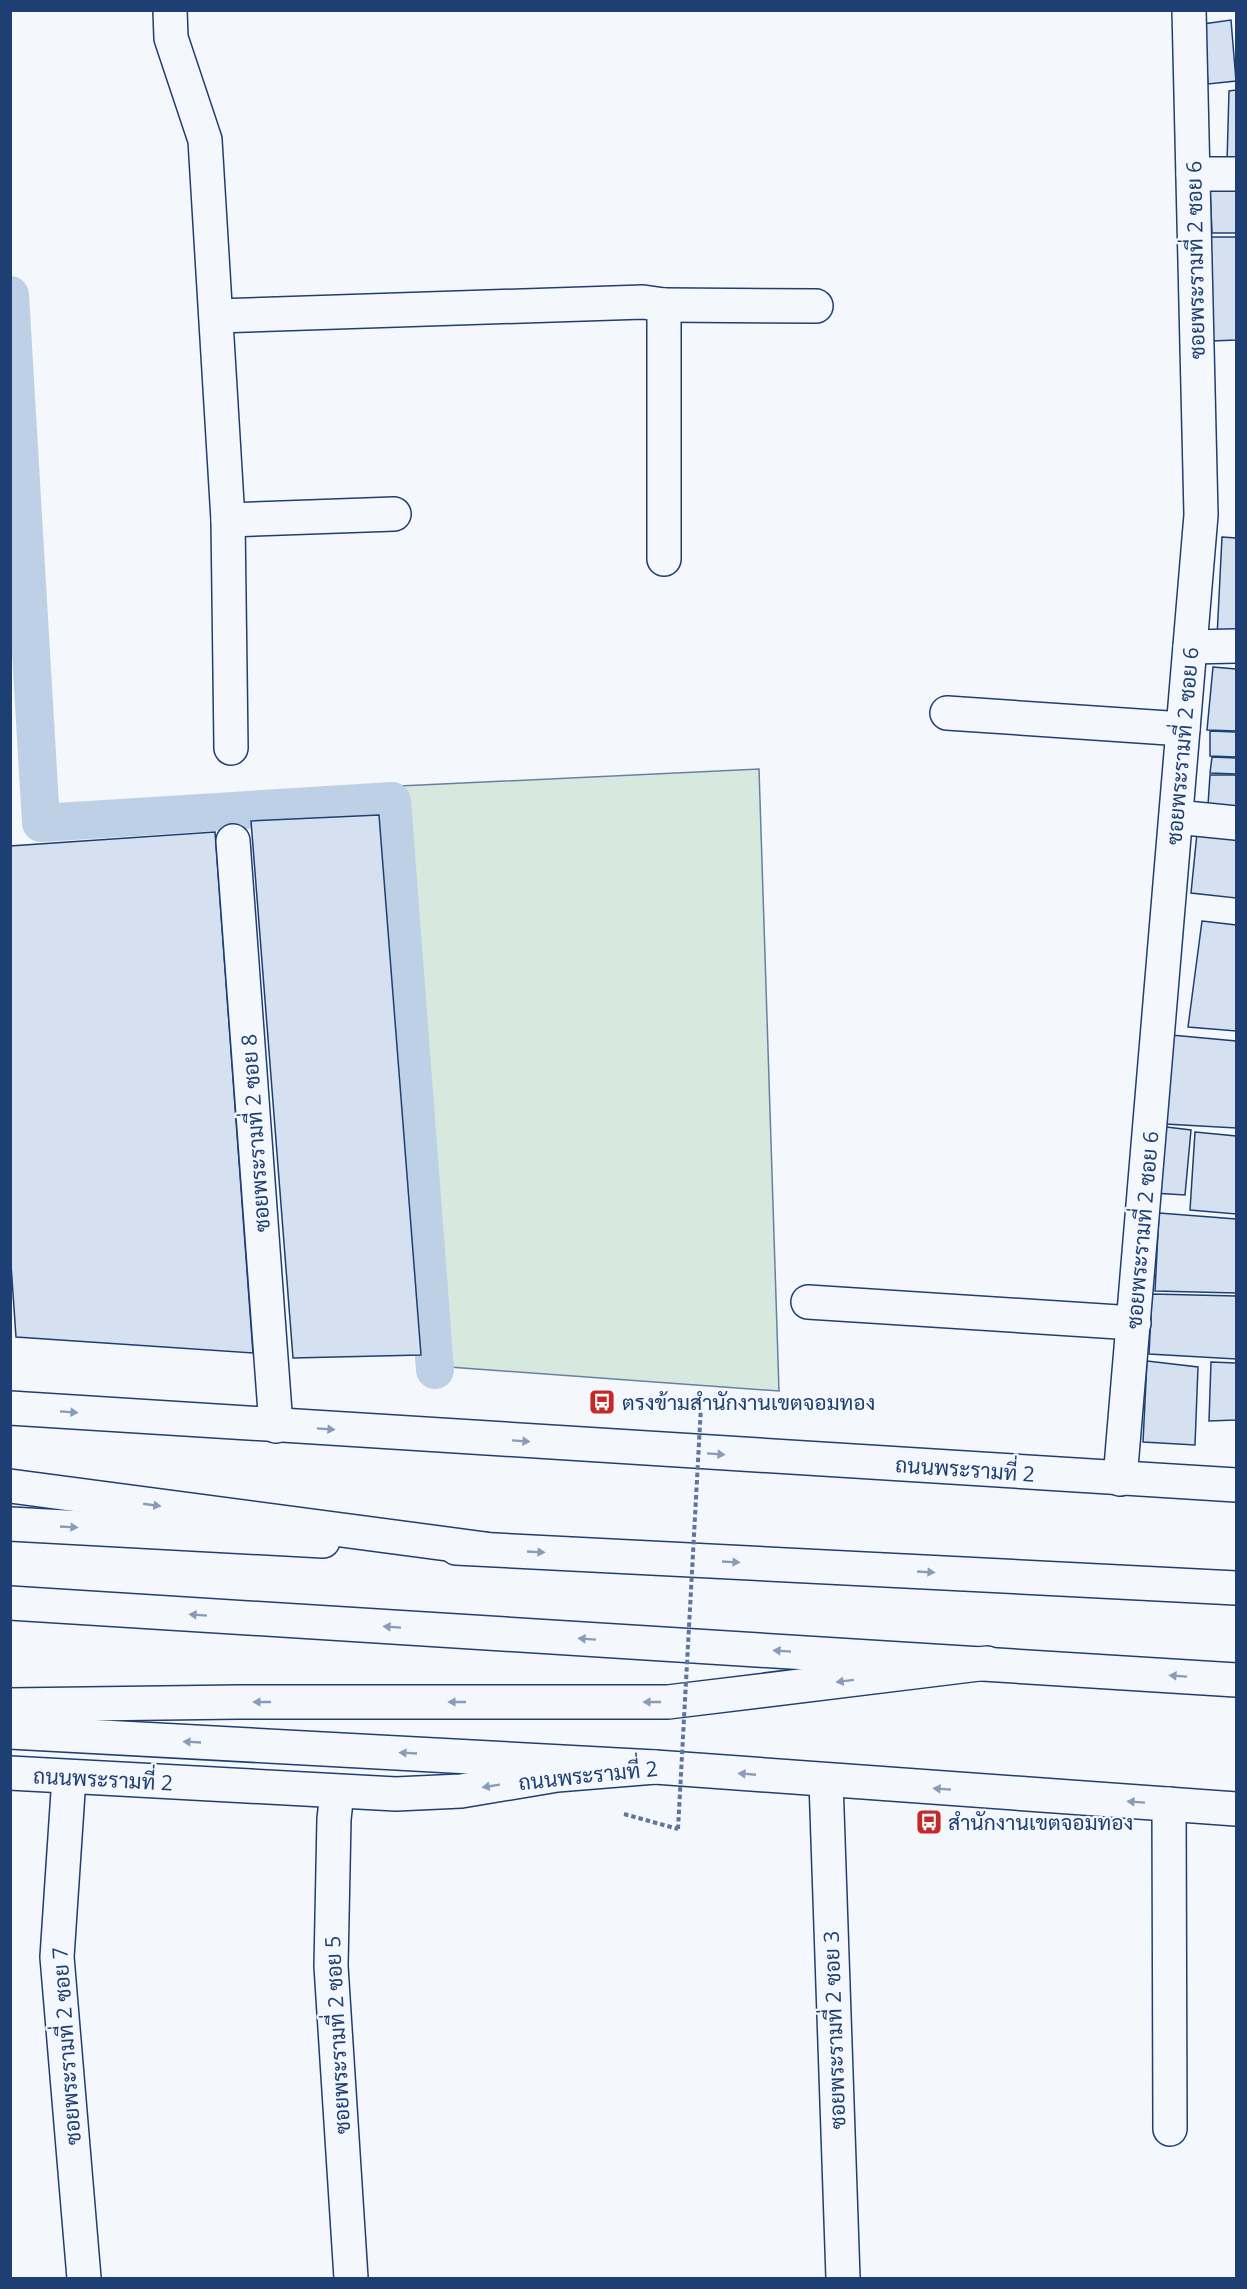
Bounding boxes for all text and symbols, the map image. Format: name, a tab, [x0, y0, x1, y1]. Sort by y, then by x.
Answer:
street label: ซอยพระรามที่ 2 ซอย 6	[1174, 161, 1211, 360]
street label: ซอยพระรามที่ 2 ซอย 6	[1154, 645, 1205, 846]
street label: ซอยพระรามที่ 2 ซอย 8	[229, 1033, 276, 1233]
street label: ซอยพระรามที่ 2 ซอย 6	[1114, 1129, 1165, 1330]
bus stop icon: ตรงข้ามสำนักงานเขตจอมทอง	[587, 1387, 617, 1417]
place label: ตรงข้ามสำนักงานเขตจอมทอง	[622, 1388, 875, 1416]
one-way arrow	[59, 1407, 78, 1417]
one-way arrow	[317, 1425, 336, 1434]
one-way arrow	[511, 1437, 530, 1446]
street label: ถนนพระรามที่ 2	[894, 1445, 1036, 1488]
one-way arrow	[706, 1449, 725, 1458]
one-way arrow	[142, 1500, 161, 1509]
one-way arrow	[59, 1523, 78, 1532]
one-way arrow	[527, 1547, 546, 1556]
one-way arrow	[722, 1557, 741, 1566]
one-way arrow	[916, 1567, 935, 1576]
one-way arrow	[188, 1610, 207, 1619]
one-way arrow	[383, 1622, 402, 1631]
one-way arrow	[577, 1634, 596, 1643]
one-way arrow	[772, 1646, 791, 1655]
one-way arrow	[1169, 1672, 1188, 1681]
one-way arrow	[836, 1676, 855, 1685]
one-way arrow	[252, 1697, 271, 1707]
one-way arrow	[447, 1697, 466, 1707]
one-way arrow	[642, 1697, 661, 1707]
one-way arrow	[183, 1737, 202, 1746]
one-way arrow	[398, 1749, 417, 1758]
street label: ถนนพระรามที่ 2	[516, 1749, 659, 1796]
street label: ถนนพระรามที่ 2	[32, 1756, 174, 1797]
one-way arrow	[738, 1769, 757, 1779]
one-way arrow	[481, 1782, 500, 1791]
one-way arrow	[932, 1784, 951, 1793]
one-way arrow	[1127, 1797, 1146, 1807]
bus stop icon: สำนักงานเขตจอมทอง	[914, 1807, 944, 1837]
place label: สำนักงานเขตจอมทอง	[948, 1808, 1133, 1836]
street label: ซอยพระรามที่ 2 ซอย 3	[812, 1930, 851, 2130]
street label: ซอยพระรามที่ 2 ซอย 5	[313, 1935, 356, 2135]
street label: ซอยพระรามที่ 2 ซอย 7	[40, 1946, 87, 2146]

